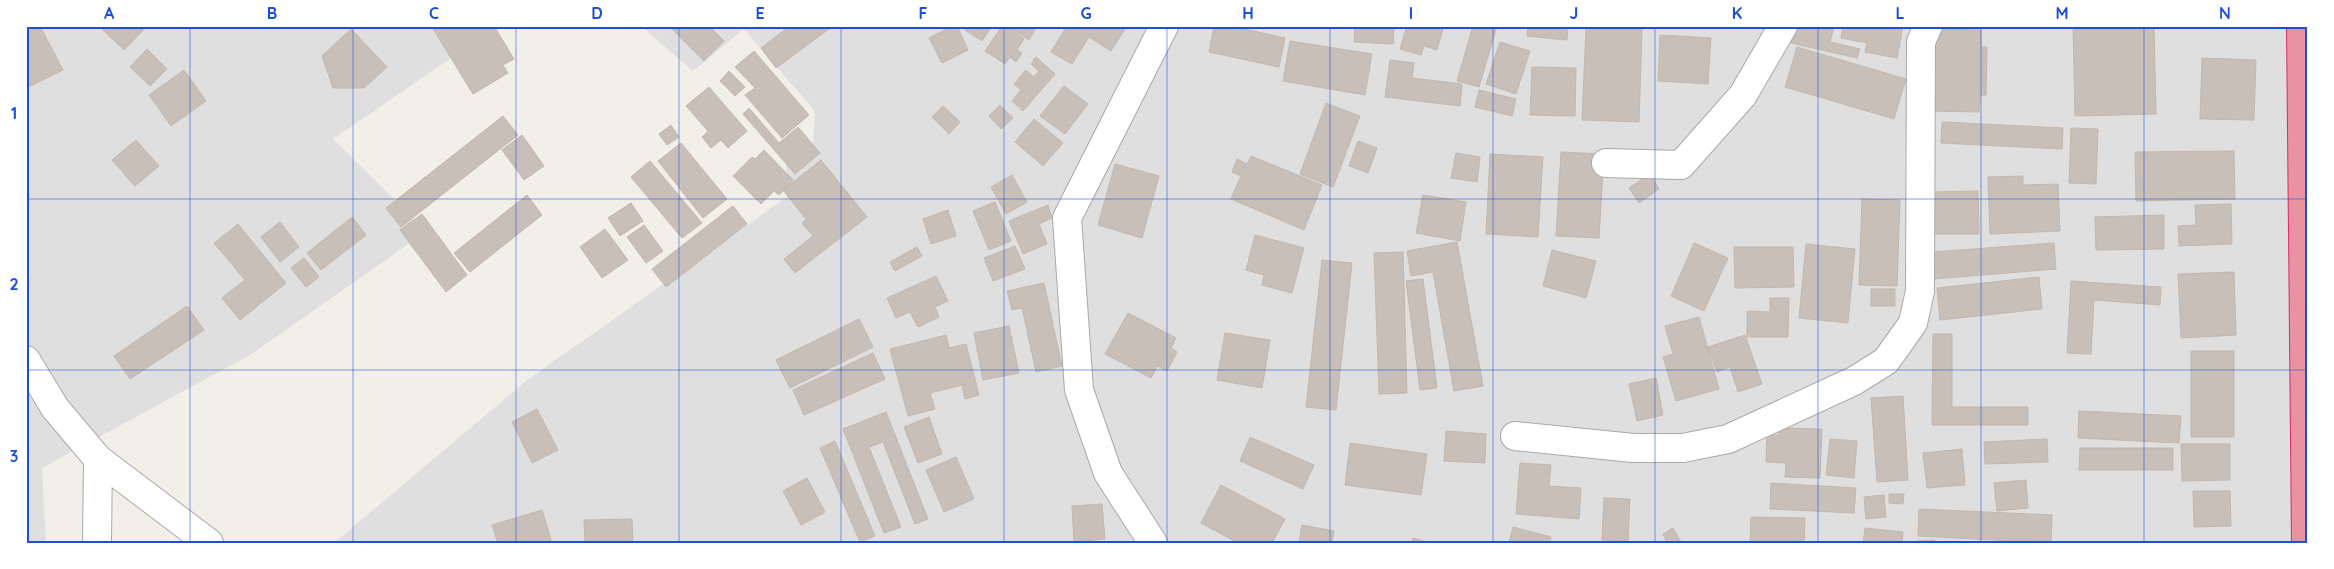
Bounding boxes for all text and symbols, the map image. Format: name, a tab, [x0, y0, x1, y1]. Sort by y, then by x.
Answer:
text: A	[104, 3, 115, 23]
text: B	[267, 3, 277, 23]
text: C	[429, 3, 439, 23]
text: D	[591, 3, 603, 23]
text: E	[755, 3, 765, 23]
text: F	[919, 3, 928, 23]
text: G	[1080, 3, 1092, 23]
text: H	[1242, 3, 1254, 23]
text: I	[1409, 3, 1413, 23]
text: J	[1570, 3, 1578, 23]
text: K	[1732, 3, 1742, 23]
text: L	[1896, 3, 1905, 23]
text: M	[2055, 3, 2069, 23]
text: N	[2219, 3, 2231, 23]
text: 1	[11, 103, 17, 123]
text: 2	[9, 274, 19, 294]
text: 3	[10, 446, 18, 466]

